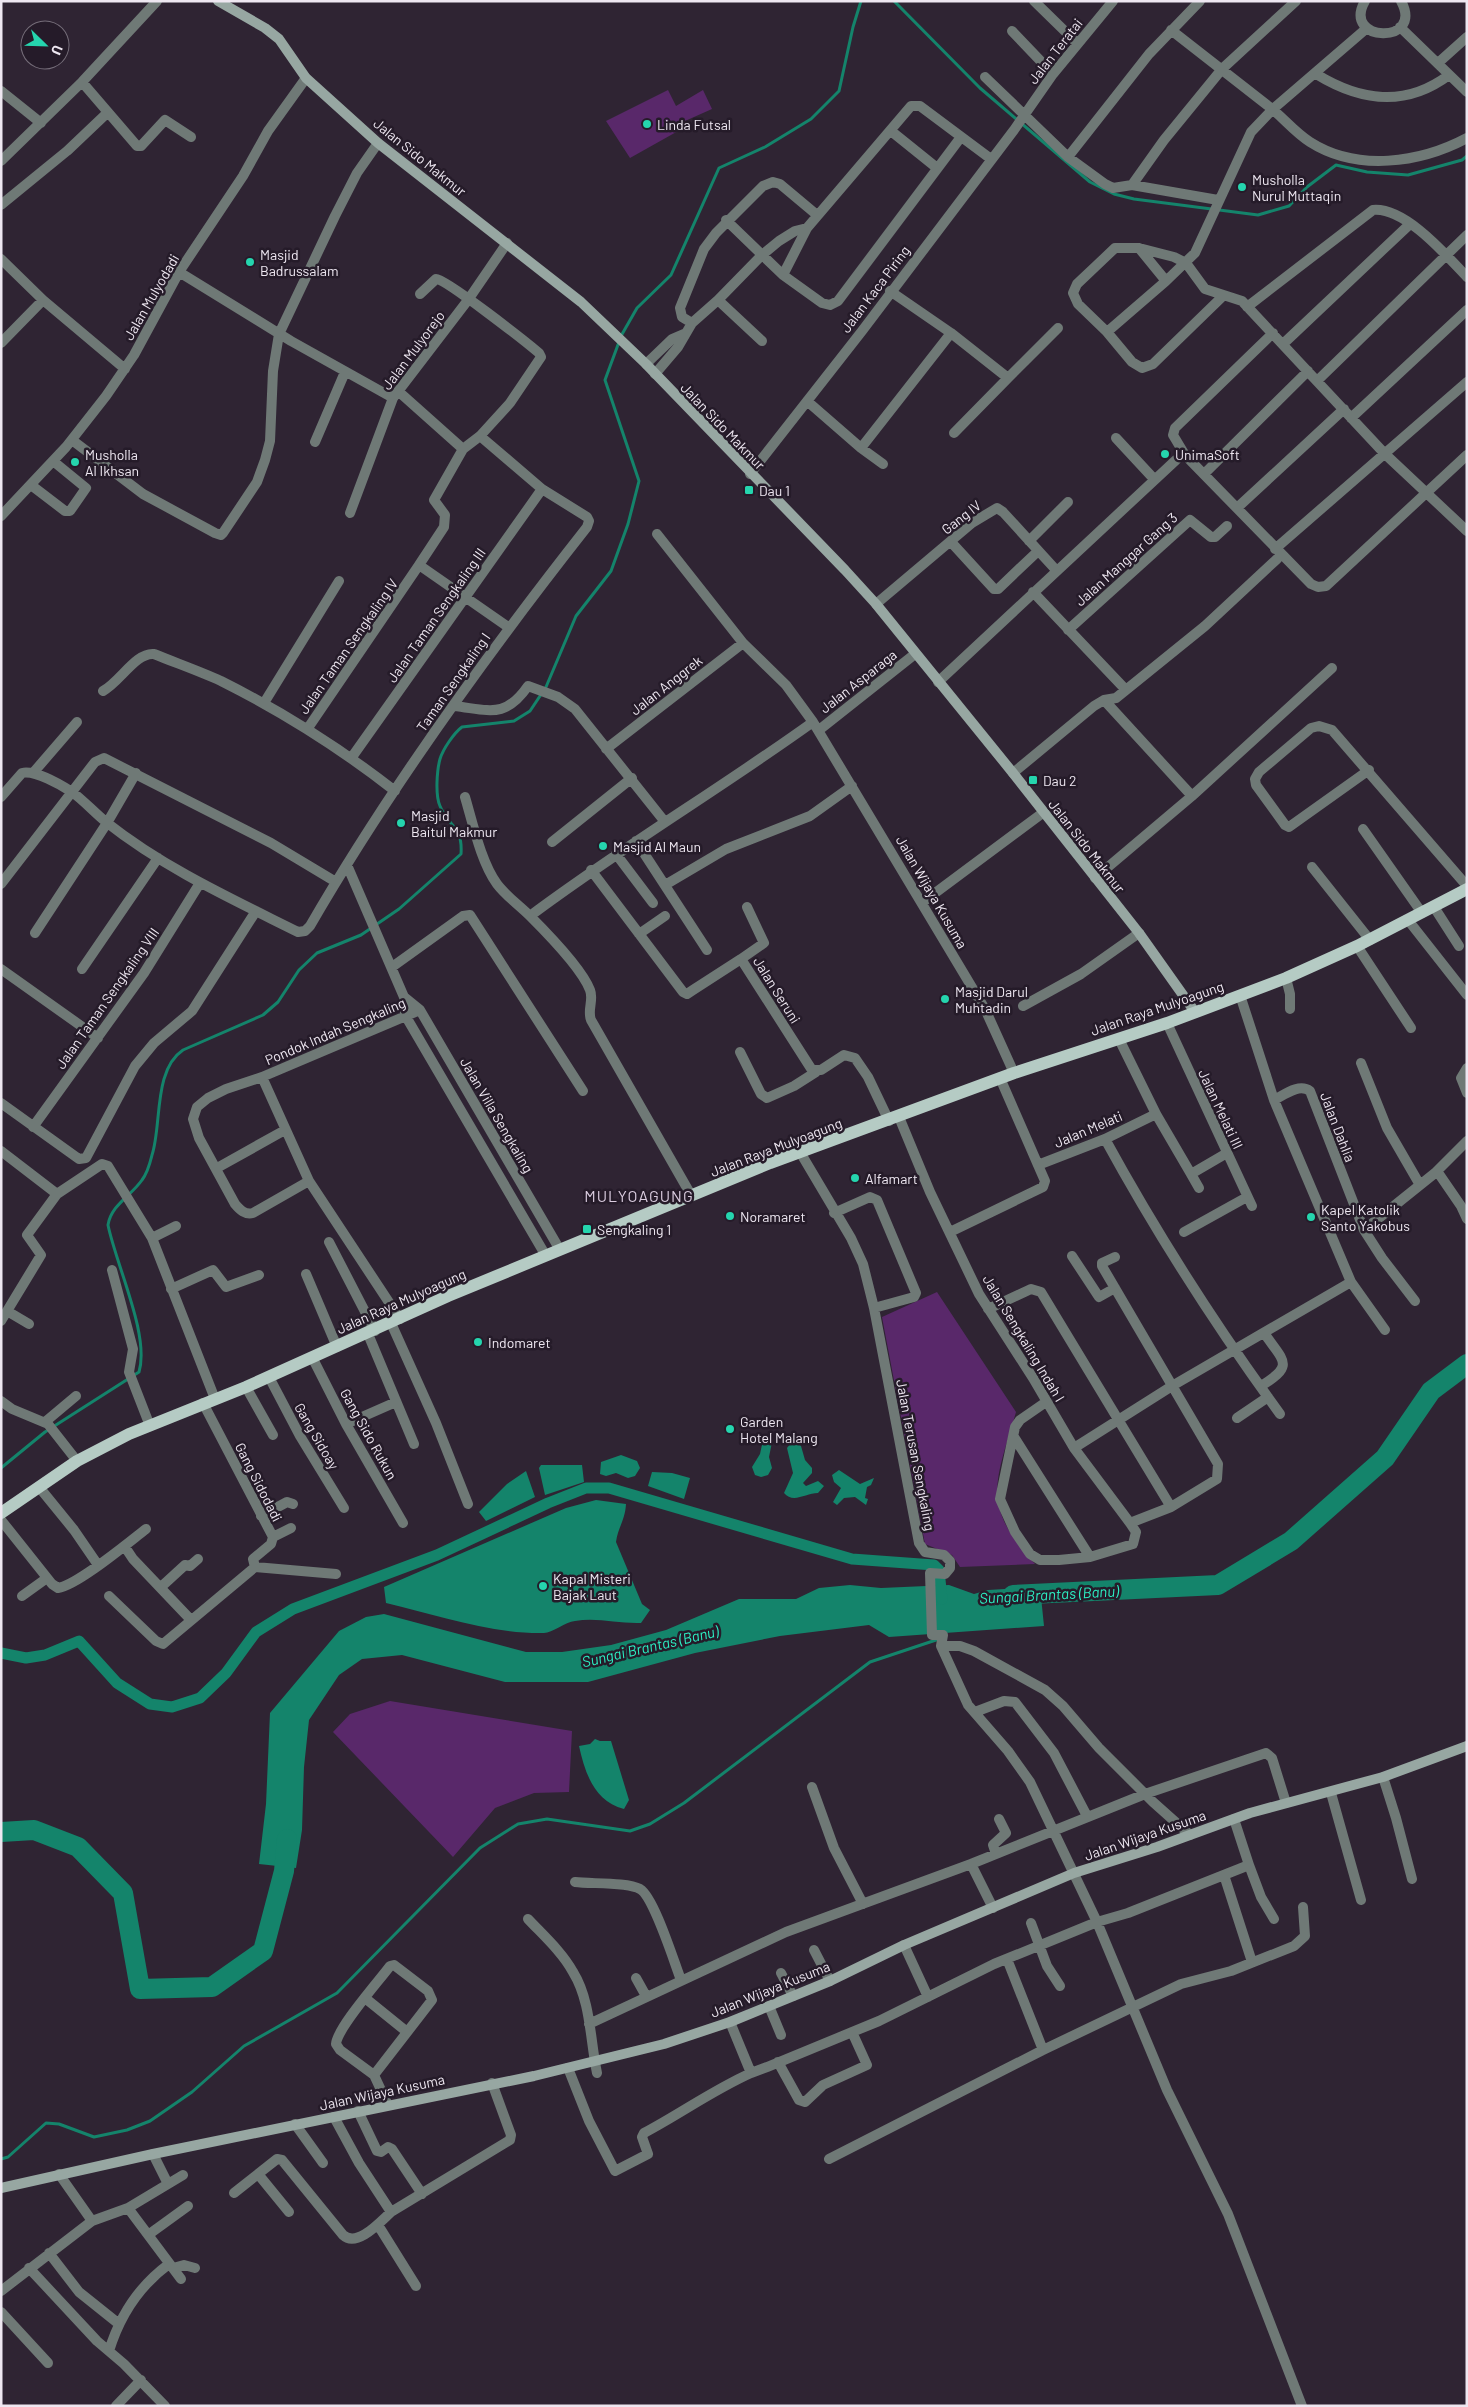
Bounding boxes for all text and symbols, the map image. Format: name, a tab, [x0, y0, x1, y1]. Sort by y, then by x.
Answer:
street label: Jalan Teratai	[1024, 15, 1086, 87]
north arrow	[20, 20, 70, 70]
text: U	[48, 43, 67, 58]
street label: Jalan Sido Makmur	[370, 114, 470, 200]
place label: Linda Futsal	[657, 116, 731, 133]
marker: Linda Futsal	[641, 118, 653, 130]
place label: Musholla Nurul Muttaqin	[1252, 171, 1341, 204]
marker: Musholla Nurul Muttaqin	[1236, 181, 1248, 193]
street label: Jalan Kaca Piring	[837, 242, 913, 336]
place label: Masjid Badrussalam	[260, 246, 338, 279]
street label: Jalan Mulyodadi	[120, 251, 182, 343]
marker: Masjid Badrussalam	[244, 256, 256, 268]
street label: Jalan Mulyorejo	[378, 307, 448, 393]
street label: Jalan Sido Makmur	[677, 379, 769, 473]
place label: Musholla Al Ikhsan	[85, 446, 139, 479]
place label: UnimaSoft	[1175, 446, 1240, 463]
marker: UnimaSoft	[1159, 448, 1171, 460]
marker: Musholla Al Ikhsan	[69, 456, 81, 468]
place label: Dau 1	[759, 482, 790, 499]
marker: Dau 1	[743, 484, 755, 496]
street label: Gang IV	[938, 496, 984, 538]
street label: Jalan Manggar Gang 3	[1071, 509, 1181, 609]
street label: Jalan Taman Sengkaling III	[383, 545, 489, 685]
street label: Jalan Taman Sengkaling IV	[295, 575, 401, 717]
street label: Taman Sengkaling I	[413, 629, 493, 735]
street label: Jalan Asparaga	[816, 646, 900, 716]
street label: Jalan Anggrek	[627, 652, 705, 718]
place label: Dau 2	[1043, 772, 1077, 789]
marker: Dau 2	[1027, 774, 1039, 786]
street label: Jalan Sido Makmur	[1045, 796, 1129, 896]
place label: Masjid Baitul Makmur	[411, 807, 497, 840]
marker: Masjid Baitul Makmur	[395, 817, 407, 829]
street label: Jalan Wijaya Kusuma	[893, 832, 971, 952]
place label: Masjid Al Maun	[613, 838, 701, 855]
marker: Masjid Al Maun	[597, 840, 609, 852]
street label: Jalan Taman Sengkaling VIII	[52, 924, 162, 1072]
street label: Jalan Seruni	[750, 954, 804, 1026]
street label: Jalan Raya Mulyoagung	[1088, 977, 1226, 1039]
place label: Masjid Darul Muhtadin	[955, 983, 1028, 1016]
marker: Masjid Darul Muhtadin	[939, 993, 951, 1005]
street label: Pondok Indah Sengkaling	[262, 994, 408, 1068]
street label: Jalan Villa Sengkaling	[457, 1054, 537, 1176]
street label: Jalan Melati III	[1195, 1066, 1247, 1152]
street label: Jalan Dahlia	[1317, 1090, 1359, 1164]
street label: Jalan Melati	[1051, 1107, 1125, 1151]
street label: Jalan Raya Mulyoagung	[708, 1114, 844, 1180]
place label: Alfamart	[865, 1170, 918, 1187]
marker: Alfamart	[849, 1172, 861, 1184]
district label: MULYOAGUNG	[584, 1186, 694, 1205]
place label: Kapel Katolik Santo Yakobus	[1321, 1201, 1410, 1234]
place label: Noramaret	[740, 1208, 806, 1225]
marker: Noramaret	[724, 1210, 736, 1222]
marker: Kapel Katolik Santo Yakobus	[1305, 1211, 1317, 1223]
place label: Sengkaling 1	[597, 1221, 671, 1238]
marker: Sengkaling 1	[581, 1223, 593, 1235]
street label: Jalan Raya Mulyoagung	[334, 1265, 468, 1337]
street label: Jalan Sengkaling Indah I	[979, 1271, 1069, 1405]
place label: Indomaret	[488, 1334, 551, 1351]
marker: Indomaret	[472, 1336, 484, 1348]
street label: Jalan Terusan Sengkaling	[893, 1378, 939, 1532]
street label: Gang Sido Rukun	[337, 1386, 401, 1482]
street label: Gang Sidoay	[291, 1400, 343, 1473]
place label: Garden Hotel Malang	[740, 1413, 818, 1446]
marker: Garden Hotel Malang	[724, 1423, 736, 1435]
street label: Gang Sidodadi	[232, 1440, 286, 1524]
place label: Kapal Misteri Bajak Laut	[553, 1570, 631, 1603]
marker: Kapal Misteri Bajak Laut	[537, 1580, 549, 1592]
water label: Sungai Brantas (Banu)	[979, 1581, 1120, 1607]
water label: Sungai Brantas (Banu)	[580, 1621, 721, 1670]
street label: Jalan Wijaya Kusuma	[1082, 1806, 1208, 1864]
street label: Jalan Wijaya Kusuma	[708, 1957, 832, 2021]
street label: Jalan Wijaya Kusuma	[318, 2070, 446, 2114]

